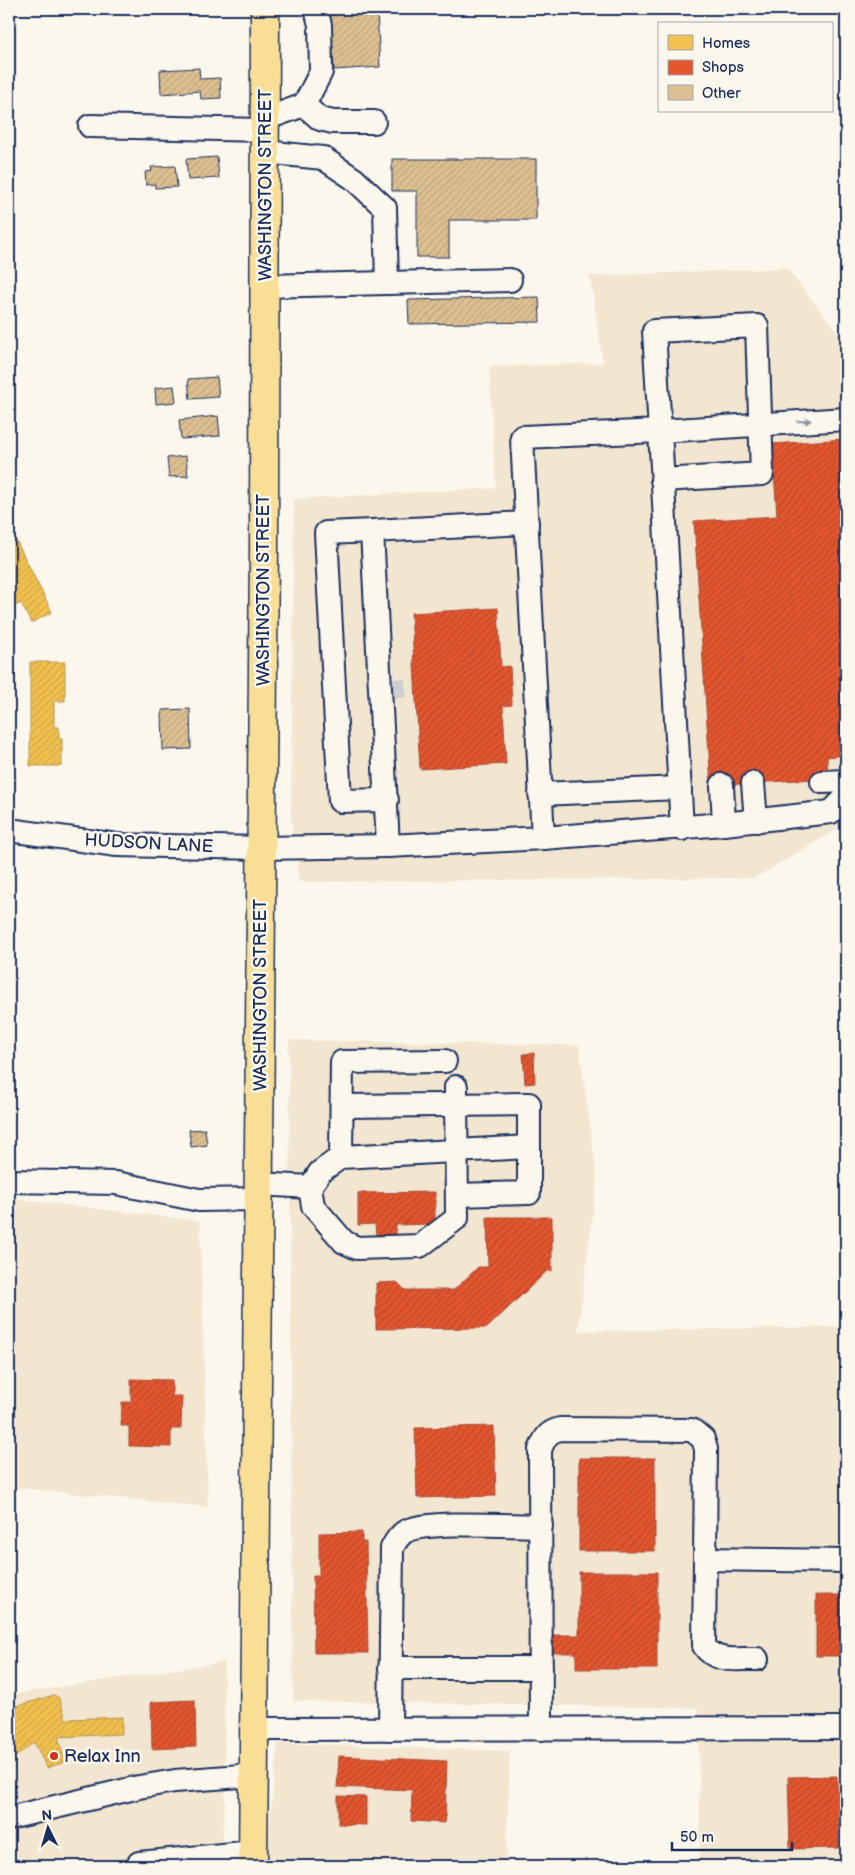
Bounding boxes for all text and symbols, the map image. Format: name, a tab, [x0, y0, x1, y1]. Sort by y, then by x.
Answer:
legend	[658, 22, 832, 112]
text: Homes	[702, 34, 751, 53]
text: Shops	[702, 58, 745, 77]
text: Other	[702, 84, 741, 103]
street label: WASHINGTON STREET	[255, 89, 276, 281]
one-way arrow	[796, 416, 812, 424]
street label: WASHINGTON STREET	[253, 494, 274, 686]
street label: HUDSON LANE	[84, 830, 214, 857]
street label: WASHINGTON STREET	[250, 899, 271, 1091]
place label: Relax Inn	[64, 1746, 141, 1767]
marker: Relax Inn	[48, 1750, 60, 1762]
north arrow	[22, 1802, 72, 1852]
text: N	[41, 1807, 53, 1824]
scale bar	[672, 1820, 792, 1852]
text: 50 m	[680, 1828, 714, 1847]

